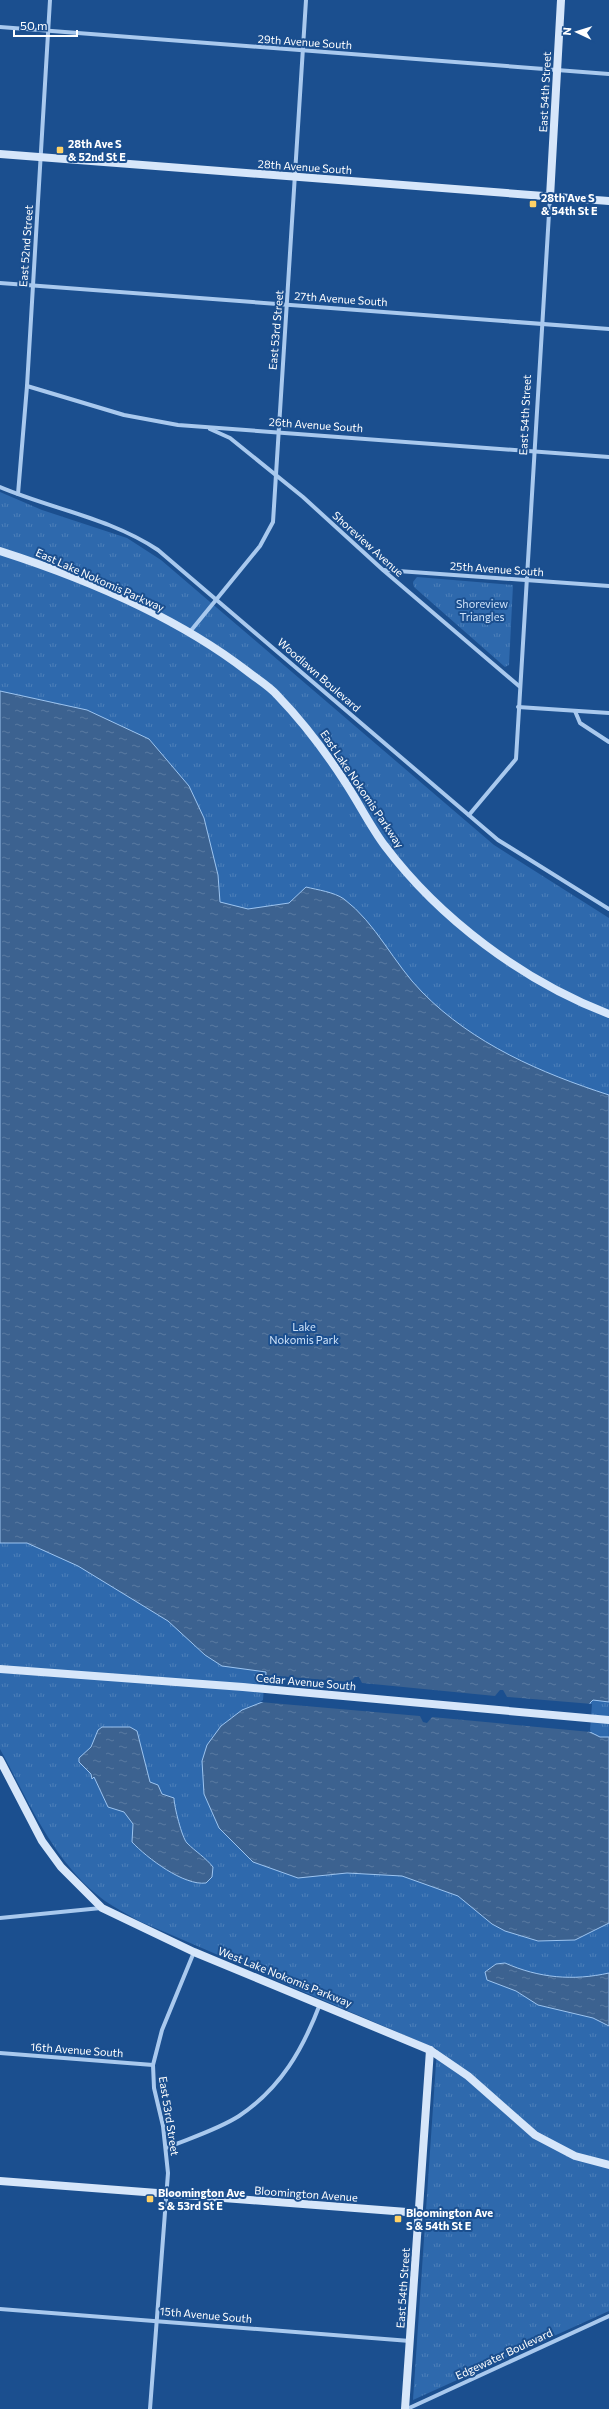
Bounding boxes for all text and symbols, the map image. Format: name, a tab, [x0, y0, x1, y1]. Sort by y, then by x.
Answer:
scale bar	[14, 12, 77, 38]
north arrow	[557, 12, 597, 52]
text: 50 m	[20, 18, 48, 32]
text: N	[560, 27, 573, 36]
street label: 29th Avenue South	[257, 32, 353, 51]
street label: East 54th Street	[536, 51, 553, 133]
place label: 28th Ave S & 52nd St E	[68, 137, 126, 163]
marker: 28th Ave S & 52nd St E	[55, 145, 65, 155]
street label: 28th Avenue South	[257, 157, 353, 176]
place label: 28th Ave S & 54th St E	[541, 191, 598, 217]
marker: 28th Ave S & 54th St E	[528, 199, 538, 209]
street label: East 52nd Street	[16, 204, 35, 287]
street label: East 53rd Street	[266, 289, 286, 370]
street label: 27th Avenue South	[294, 289, 388, 308]
street label: East 54th Street	[516, 374, 533, 456]
street label: 26th Avenue South	[268, 415, 364, 434]
street label: Shoreview Avenue	[330, 508, 407, 579]
street label: East Lake Nokomis Parkway	[34, 545, 167, 614]
street label: 25th Avenue South	[450, 559, 544, 578]
park label: Shoreview Triangles	[456, 597, 508, 623]
street label: Woodlawn Boulevard	[275, 635, 363, 714]
street label: East Lake Nokomis Parkway	[318, 727, 407, 850]
park label: Lake Nokomis Park	[269, 1320, 339, 1346]
street label: Cedar Avenue South	[255, 1671, 357, 1692]
street label: West Lake Nokomis Parkway	[216, 1944, 354, 2010]
street label: 16th Avenue South	[30, 2040, 124, 2059]
street label: East 53rd Street	[157, 2075, 182, 2157]
street label: Bloomington Avenue	[254, 2183, 358, 2204]
place label: Bloomington Ave S & 53rd St E	[158, 2186, 245, 2212]
marker: Bloomington Ave S & 53rd St E	[145, 2194, 155, 2204]
place label: Bloomington Ave S & 54th St E	[406, 2206, 493, 2232]
marker: Bloomington Ave S & 54th St E	[393, 2214, 403, 2224]
street label: East 54th Street	[393, 2247, 412, 2329]
street label: 15th Avenue South	[159, 2304, 253, 2325]
street label: Edgewater Boulevard	[453, 2325, 554, 2382]

